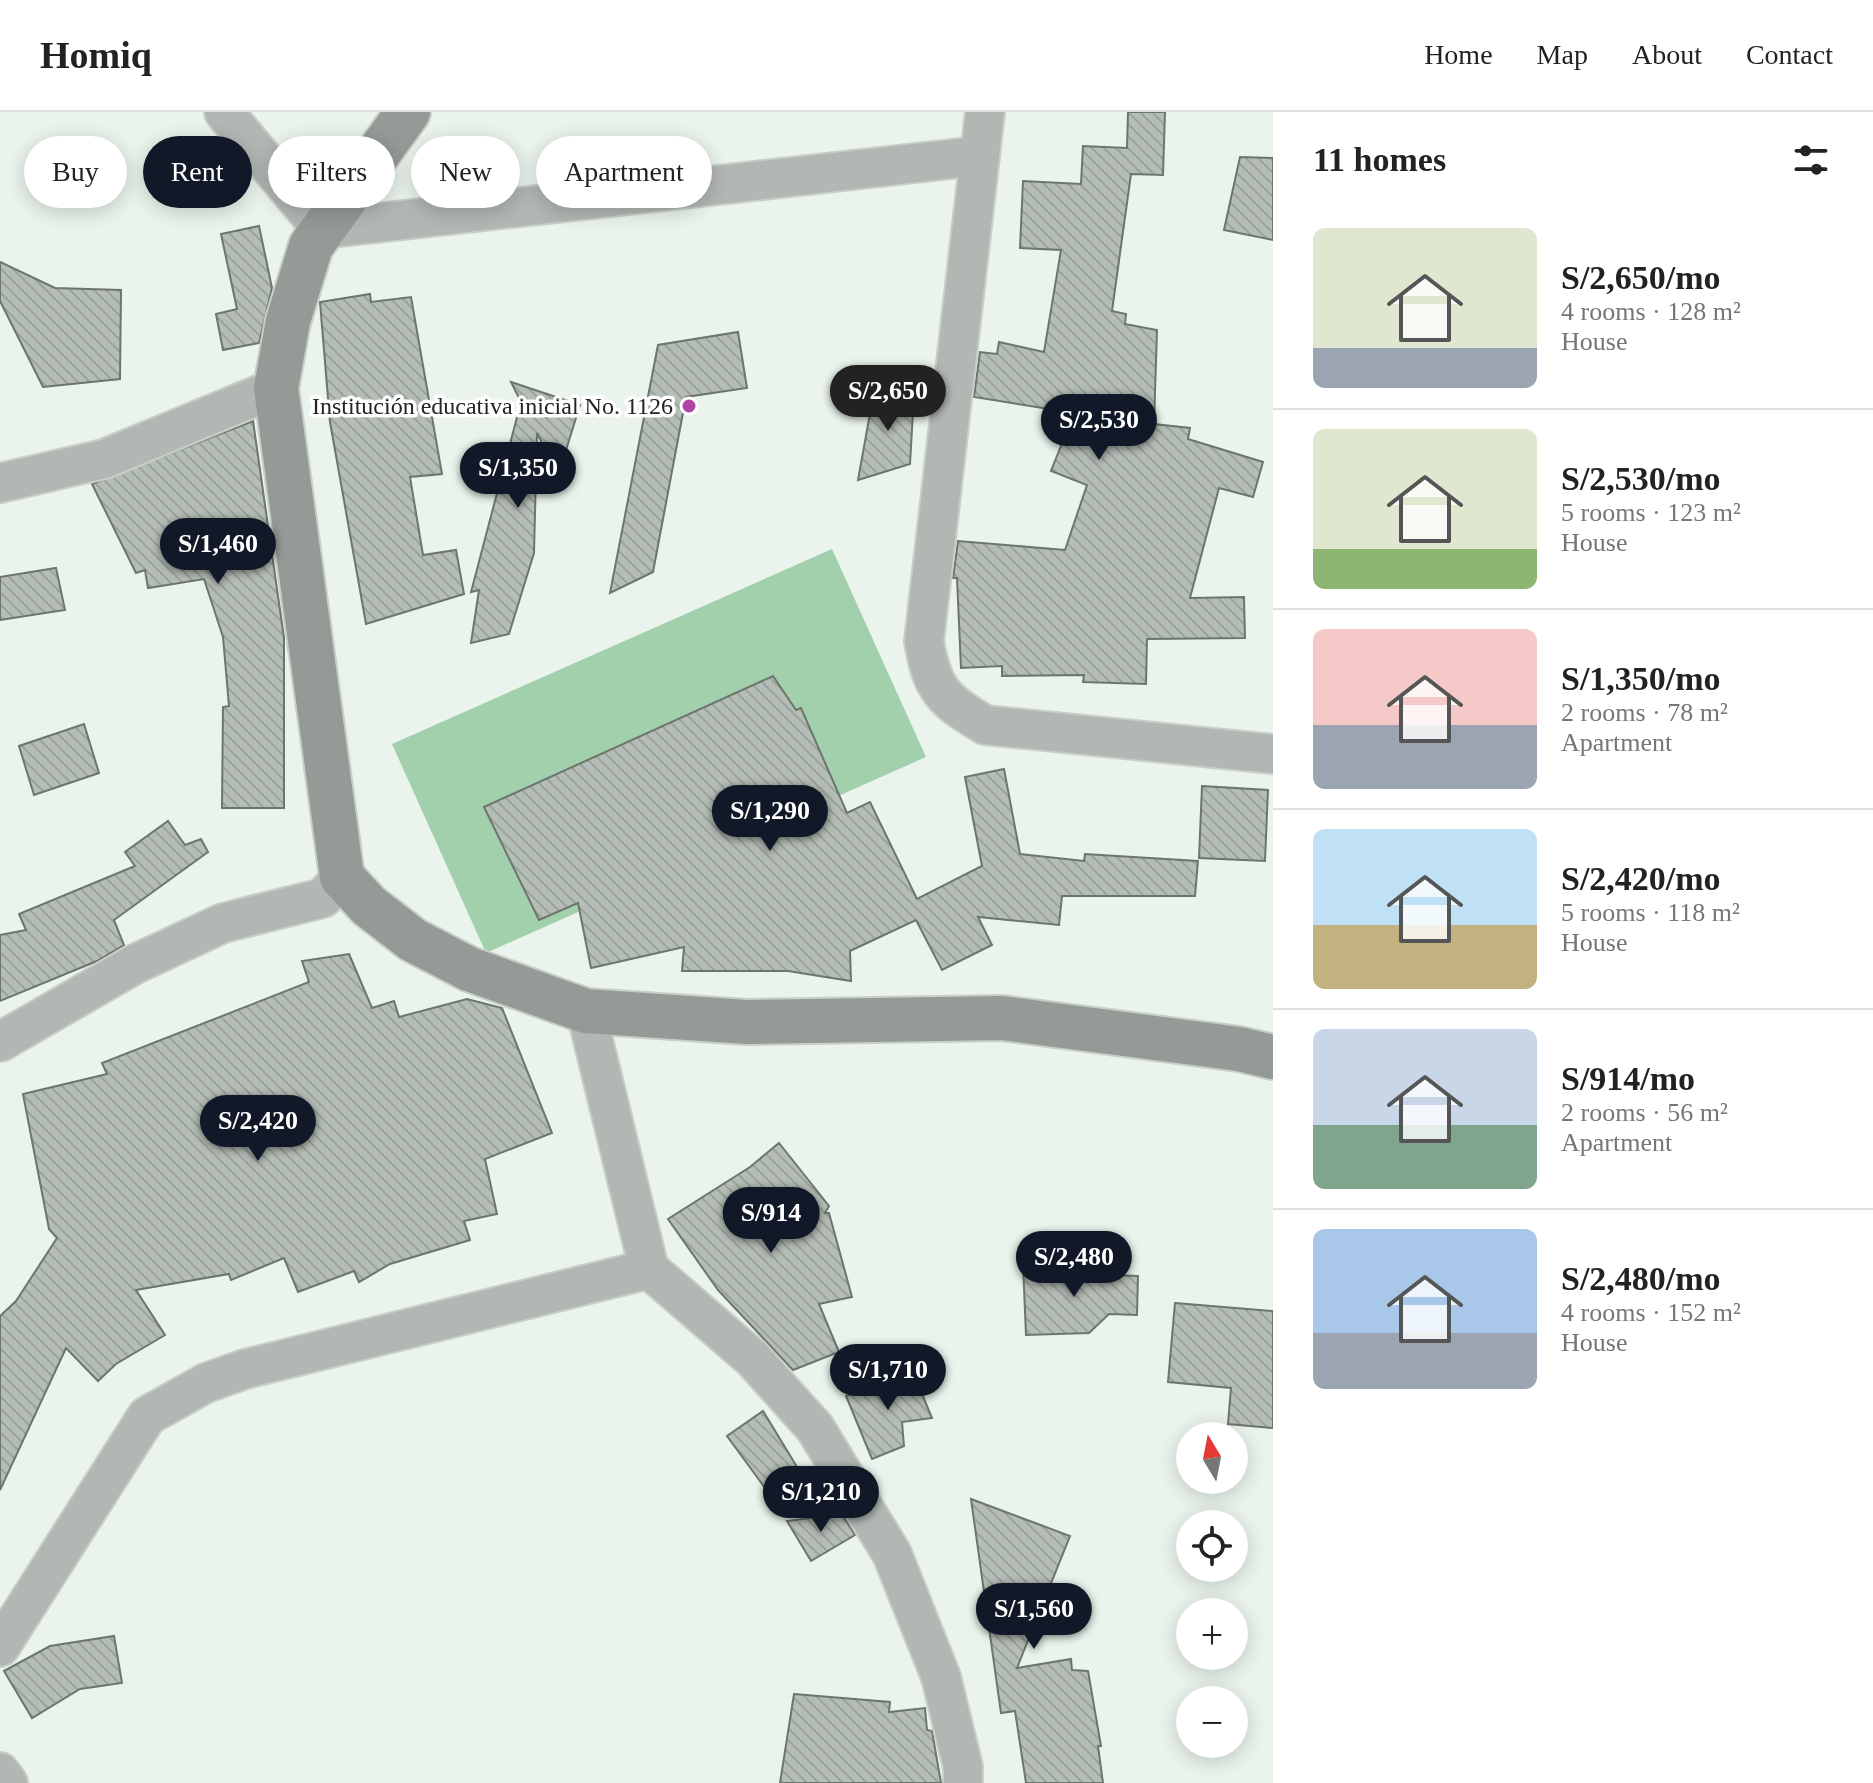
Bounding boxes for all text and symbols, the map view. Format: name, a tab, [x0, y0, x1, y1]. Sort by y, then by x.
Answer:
text: Homiq	[40, 34, 152, 76]
text: Home	[1424, 39, 1493, 70]
text: Map	[1537, 39, 1588, 70]
text: About	[1632, 39, 1702, 70]
text: Contact	[1746, 39, 1833, 70]
chip: Buy	[24, 136, 127, 208]
chip: Rent	[143, 136, 252, 208]
chip: Filters	[268, 136, 395, 208]
chip: New	[411, 136, 520, 208]
chip: Apartment	[536, 136, 712, 208]
icon: filters	[1789, 138, 1833, 182]
text: 11 homes	[1313, 141, 1446, 178]
text: S/2,650/mo	[1561, 259, 1721, 296]
icon: home	[1377, 260, 1473, 356]
text: 4 rooms · 128 m²	[1561, 297, 1741, 326]
text: House	[1561, 327, 1627, 356]
pin: S/2,650	[814, 365, 962, 433]
text: S/2,650	[848, 376, 928, 405]
place label: Institución educativa inicial No. 1126	[312, 393, 673, 419]
pin: S/2,530	[1025, 394, 1173, 462]
marker: Institución educativa inicial No. 1126	[680, 397, 698, 415]
text: S/2,530	[1059, 405, 1139, 434]
pin: S/1,350	[444, 442, 592, 510]
text: S/1,350	[478, 453, 558, 482]
text: S/2,530/mo	[1561, 460, 1721, 497]
icon: home	[1377, 461, 1473, 557]
text: 5 rooms · 123 m²	[1561, 498, 1741, 527]
pin: S/1,460	[144, 518, 292, 586]
text: House	[1561, 528, 1627, 557]
text: S/1,460	[178, 529, 258, 558]
text: S/1,350/mo	[1561, 660, 1721, 697]
icon: home	[1377, 661, 1473, 757]
text: 2 rooms · 78 m²	[1561, 698, 1728, 727]
text: Apartment	[1561, 728, 1672, 757]
pin: S/1,290	[696, 785, 844, 853]
text: S/1,290	[730, 796, 810, 825]
text: S/2,420/mo	[1561, 860, 1721, 897]
icon: home	[1377, 861, 1473, 957]
text: 5 rooms · 118 m²	[1561, 898, 1740, 927]
text: House	[1561, 928, 1627, 957]
text: S/914/mo	[1561, 1060, 1695, 1097]
icon: home	[1377, 1061, 1473, 1157]
pin: S/2,420	[184, 1095, 332, 1163]
text: 2 rooms · 56 m²	[1561, 1098, 1728, 1127]
text: S/2,420	[218, 1106, 298, 1135]
text: Apartment	[1561, 1128, 1672, 1157]
pin: S/914	[715, 1187, 827, 1255]
text: S/914	[741, 1198, 801, 1227]
pin: S/2,480	[1000, 1231, 1148, 1299]
text: S/2,480	[1034, 1242, 1114, 1271]
text: S/2,480/mo	[1561, 1260, 1721, 1297]
icon: home	[1377, 1261, 1473, 1357]
text: 4 rooms · 152 m²	[1561, 1298, 1741, 1327]
text: House	[1561, 1328, 1627, 1357]
pin: S/1,710	[814, 1344, 962, 1412]
text: S/1,710	[848, 1355, 928, 1384]
north arrow	[1176, 1422, 1248, 1494]
map controls	[1176, 1422, 1248, 1758]
pin: S/1,210	[747, 1466, 895, 1534]
text: S/1,210	[781, 1477, 861, 1506]
button: locate	[1176, 1510, 1248, 1582]
pin: S/1,560	[960, 1583, 1108, 1651]
text: S/1,560	[994, 1594, 1074, 1623]
button: +	[1176, 1598, 1248, 1670]
button: −	[1176, 1686, 1248, 1758]

